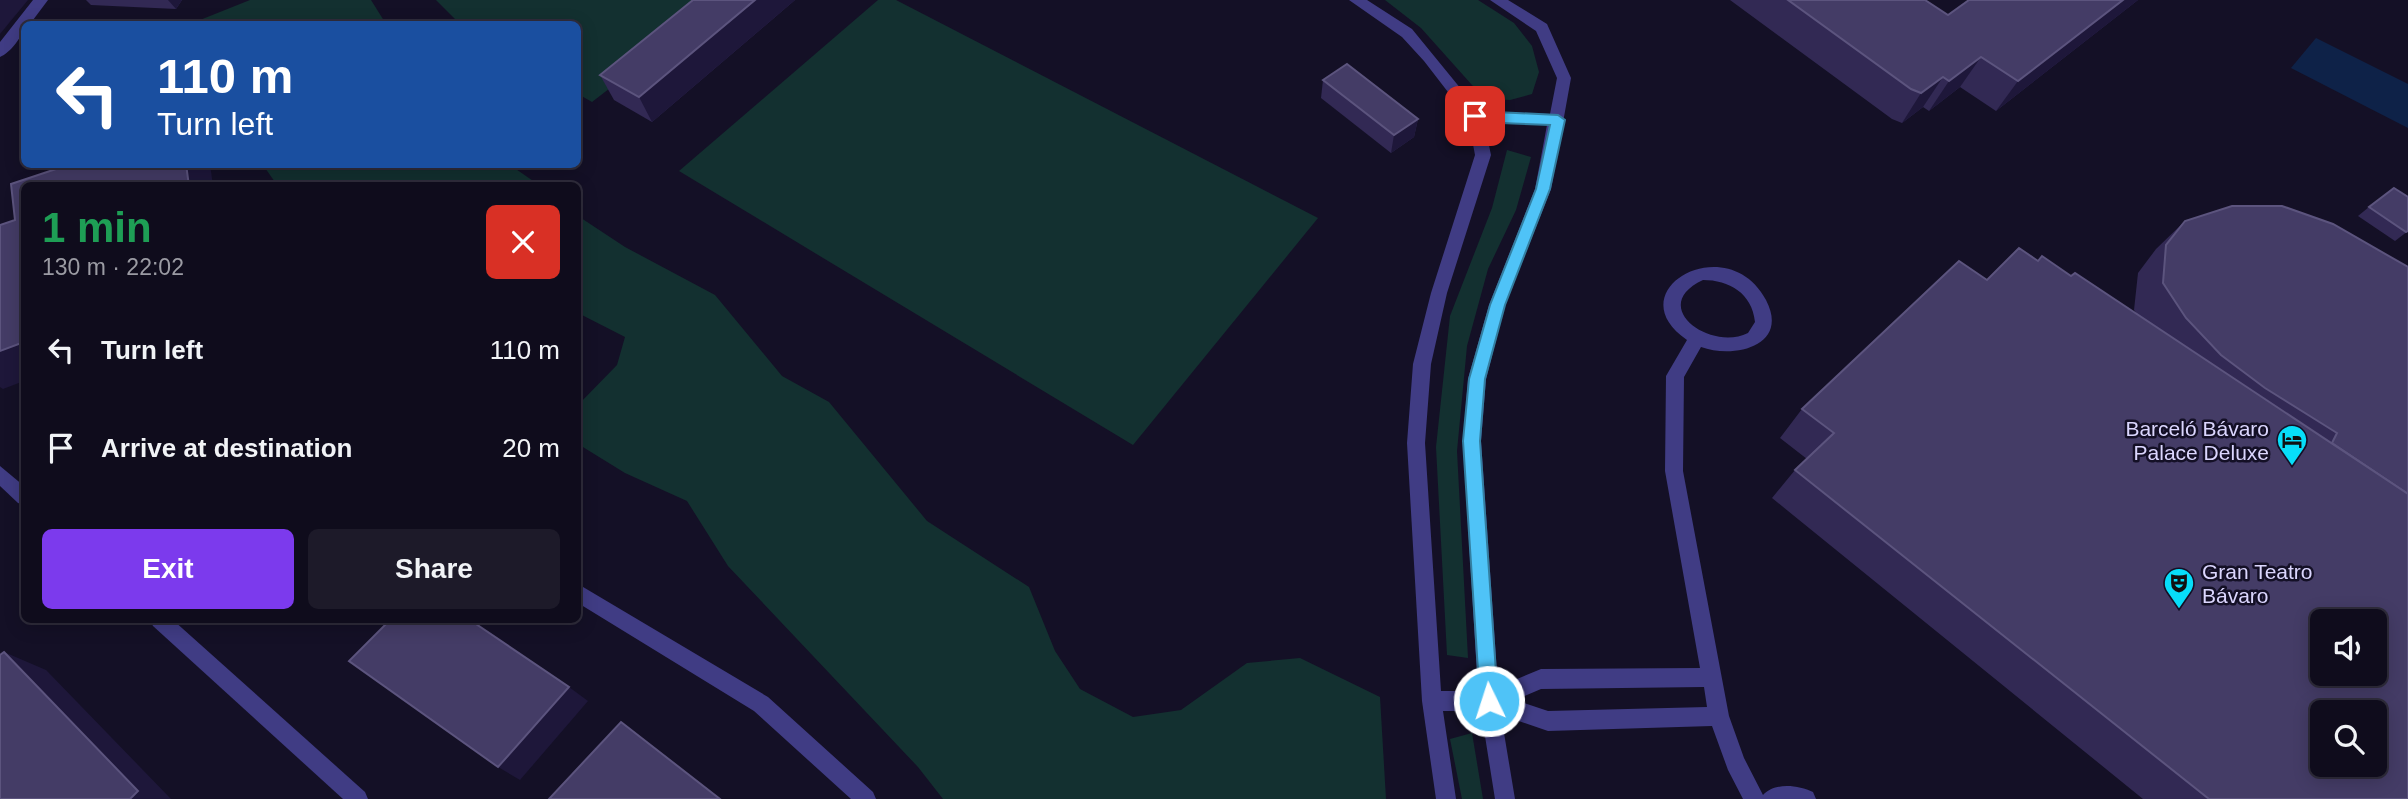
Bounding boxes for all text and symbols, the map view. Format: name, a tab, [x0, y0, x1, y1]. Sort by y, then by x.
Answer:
icon: left	[42, 49, 133, 140]
text: 110 m	[157, 49, 293, 103]
pin	[1445, 86, 1505, 146]
icon: arrive	[1456, 97, 1494, 135]
text: Turn left	[157, 106, 273, 142]
text: 1 min	[42, 204, 152, 251]
button: close	[486, 205, 560, 279]
text: 130 m · 22:02	[42, 254, 184, 280]
icon: left	[42, 331, 80, 369]
text: Turn left	[101, 335, 203, 365]
text: 110 m	[490, 335, 560, 365]
place label: Barceló Bávaro Palace Deluxe	[2125, 417, 2269, 464]
hotel icon: Barceló Bávaro Palace Deluxe	[2275, 423, 2309, 467]
icon: arrive	[42, 429, 80, 467]
text: Arrive at destination	[101, 433, 352, 463]
text: 20 m	[502, 433, 560, 463]
button: Exit	[42, 529, 294, 609]
button: Share	[308, 529, 560, 609]
place label: Gran Teatro Bávaro	[2202, 560, 2313, 607]
theatre icon: Gran Teatro Bávaro	[2162, 566, 2196, 610]
map controls	[2310, 609, 2387, 777]
button: sound	[2310, 609, 2387, 686]
position arrow	[1452, 664, 1526, 738]
button: search	[2310, 700, 2387, 777]

